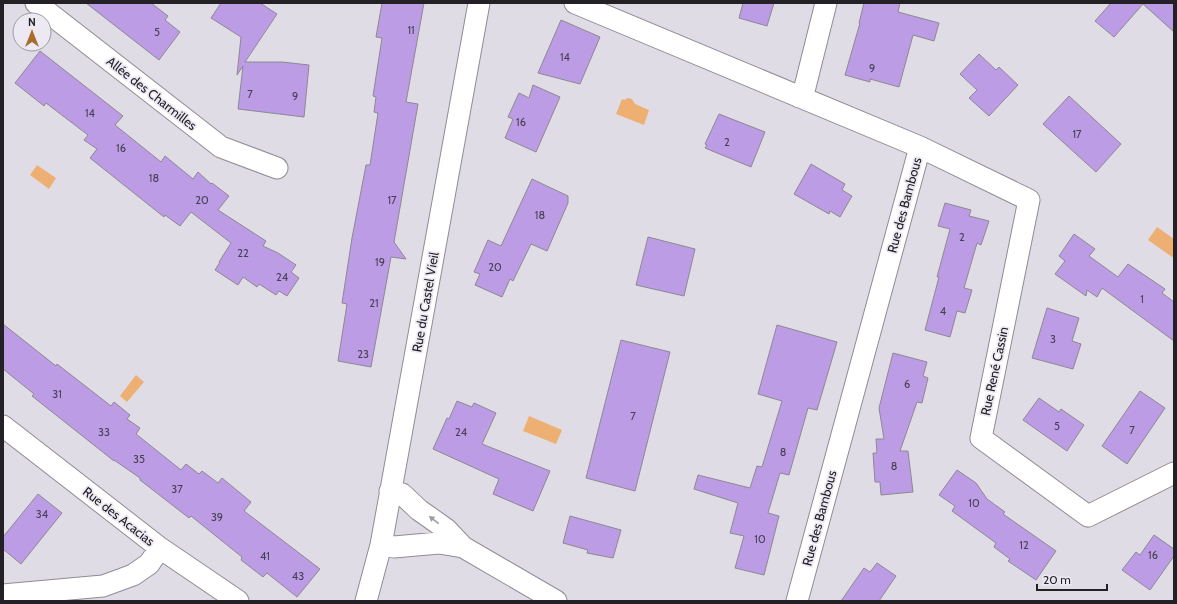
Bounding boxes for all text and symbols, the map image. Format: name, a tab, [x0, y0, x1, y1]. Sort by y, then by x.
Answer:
north arrow	[12, 12, 52, 52]
text: N	[28, 15, 36, 29]
house number: 11	[407, 23, 415, 37]
house number: 5	[154, 25, 160, 39]
house number: 14	[560, 50, 571, 64]
street label: Allée des Charmilles	[104, 53, 201, 134]
house number: 9	[869, 61, 875, 75]
house number: 7	[247, 87, 253, 101]
house number: 9	[292, 89, 298, 103]
house number: 14	[85, 106, 96, 120]
house number: 16	[516, 115, 526, 129]
house number: 17	[1072, 127, 1082, 141]
house number: 2	[724, 135, 730, 149]
house number: 16	[116, 141, 126, 155]
street label: Rue des Bambous	[884, 155, 925, 255]
house number: 18	[149, 171, 159, 185]
house number: 20	[195, 193, 209, 207]
house number: 17	[387, 193, 397, 207]
house number: 18	[535, 208, 545, 222]
house number: 2	[959, 230, 965, 244]
house number: 22	[237, 246, 249, 260]
street label: Rue du Castel Vieil	[408, 251, 442, 353]
house number: 19	[375, 255, 385, 269]
house number: 20	[488, 260, 502, 274]
house number: 24	[276, 270, 289, 284]
house number: 1	[1140, 292, 1144, 306]
house number: 21	[369, 296, 379, 310]
house number: 4	[940, 304, 947, 318]
street label: Rue René Cassin	[977, 325, 1011, 417]
house number: 3	[1050, 332, 1056, 346]
house number: 23	[357, 347, 369, 361]
house number: 6	[904, 377, 910, 391]
house number: 31	[52, 387, 62, 401]
house number: 7	[630, 409, 636, 423]
house number: 5	[1054, 419, 1060, 433]
house number: 7	[1129, 423, 1135, 437]
house number: 33	[98, 425, 110, 439]
house number: 24	[455, 425, 468, 439]
house number: 8	[780, 445, 786, 459]
house number: 35	[133, 452, 145, 466]
house number: 8	[891, 459, 897, 473]
street label: Rue des Bambous	[799, 468, 840, 568]
house number: 37	[171, 482, 183, 496]
street label: Rue des Acacias	[80, 483, 159, 549]
house number: 10	[968, 496, 980, 510]
house number: 34	[36, 507, 49, 521]
house number: 39	[211, 510, 223, 524]
one-way arrow	[428, 516, 439, 525]
house number: 10	[754, 532, 766, 546]
house number: 12	[1019, 538, 1029, 552]
house number: 16	[1148, 548, 1158, 562]
house number: 41	[260, 549, 270, 563]
scale bar	[1037, 566, 1107, 592]
house number: 43	[292, 569, 304, 583]
text: 20 m	[1043, 572, 1071, 587]

